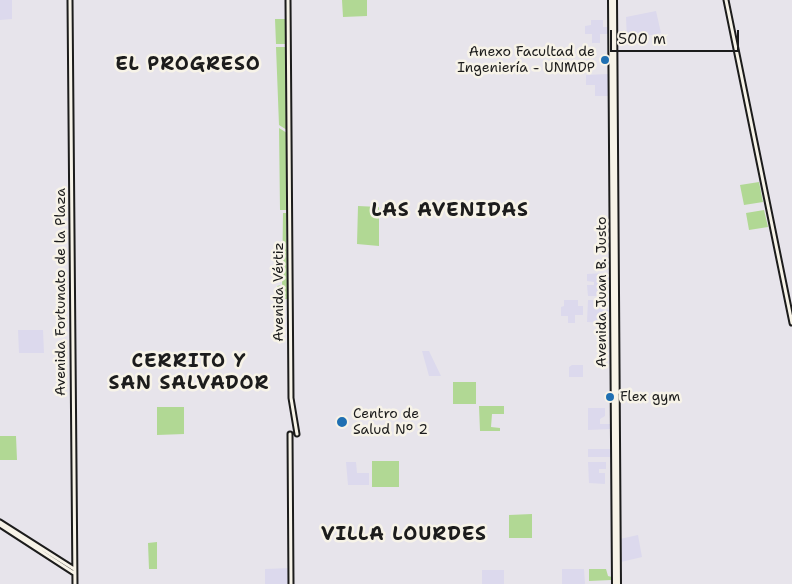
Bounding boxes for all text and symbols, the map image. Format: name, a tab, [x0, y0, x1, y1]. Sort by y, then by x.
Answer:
scale bar	[612, 20, 741, 52]
text: 500 m	[618, 29, 666, 49]
place label: Anexo Facultad de Ingeniería - UNMDP	[457, 44, 595, 76]
district label: EL PROGRESO	[114, 54, 262, 76]
marker: Anexo Facultad de Ingeniería - UNMDP	[599, 54, 611, 66]
street label: Avenida Fortunato de la Plaza	[53, 188, 69, 396]
district label: LAS AVENIDAS	[370, 200, 530, 222]
street label: Avenida Juan B. Justo	[594, 217, 610, 367]
street label: Avenida Vértiz	[271, 242, 287, 342]
district label: CERRITO Y SAN SALVADOR	[107, 351, 271, 395]
place label: Flex gym	[620, 389, 680, 405]
marker: Flex gym	[604, 391, 616, 403]
place label: Centro de Salud N° 2	[353, 406, 428, 438]
marker: Centro de Salud N° 2	[335, 415, 349, 429]
district label: VILLA LOURDES	[319, 524, 489, 546]

